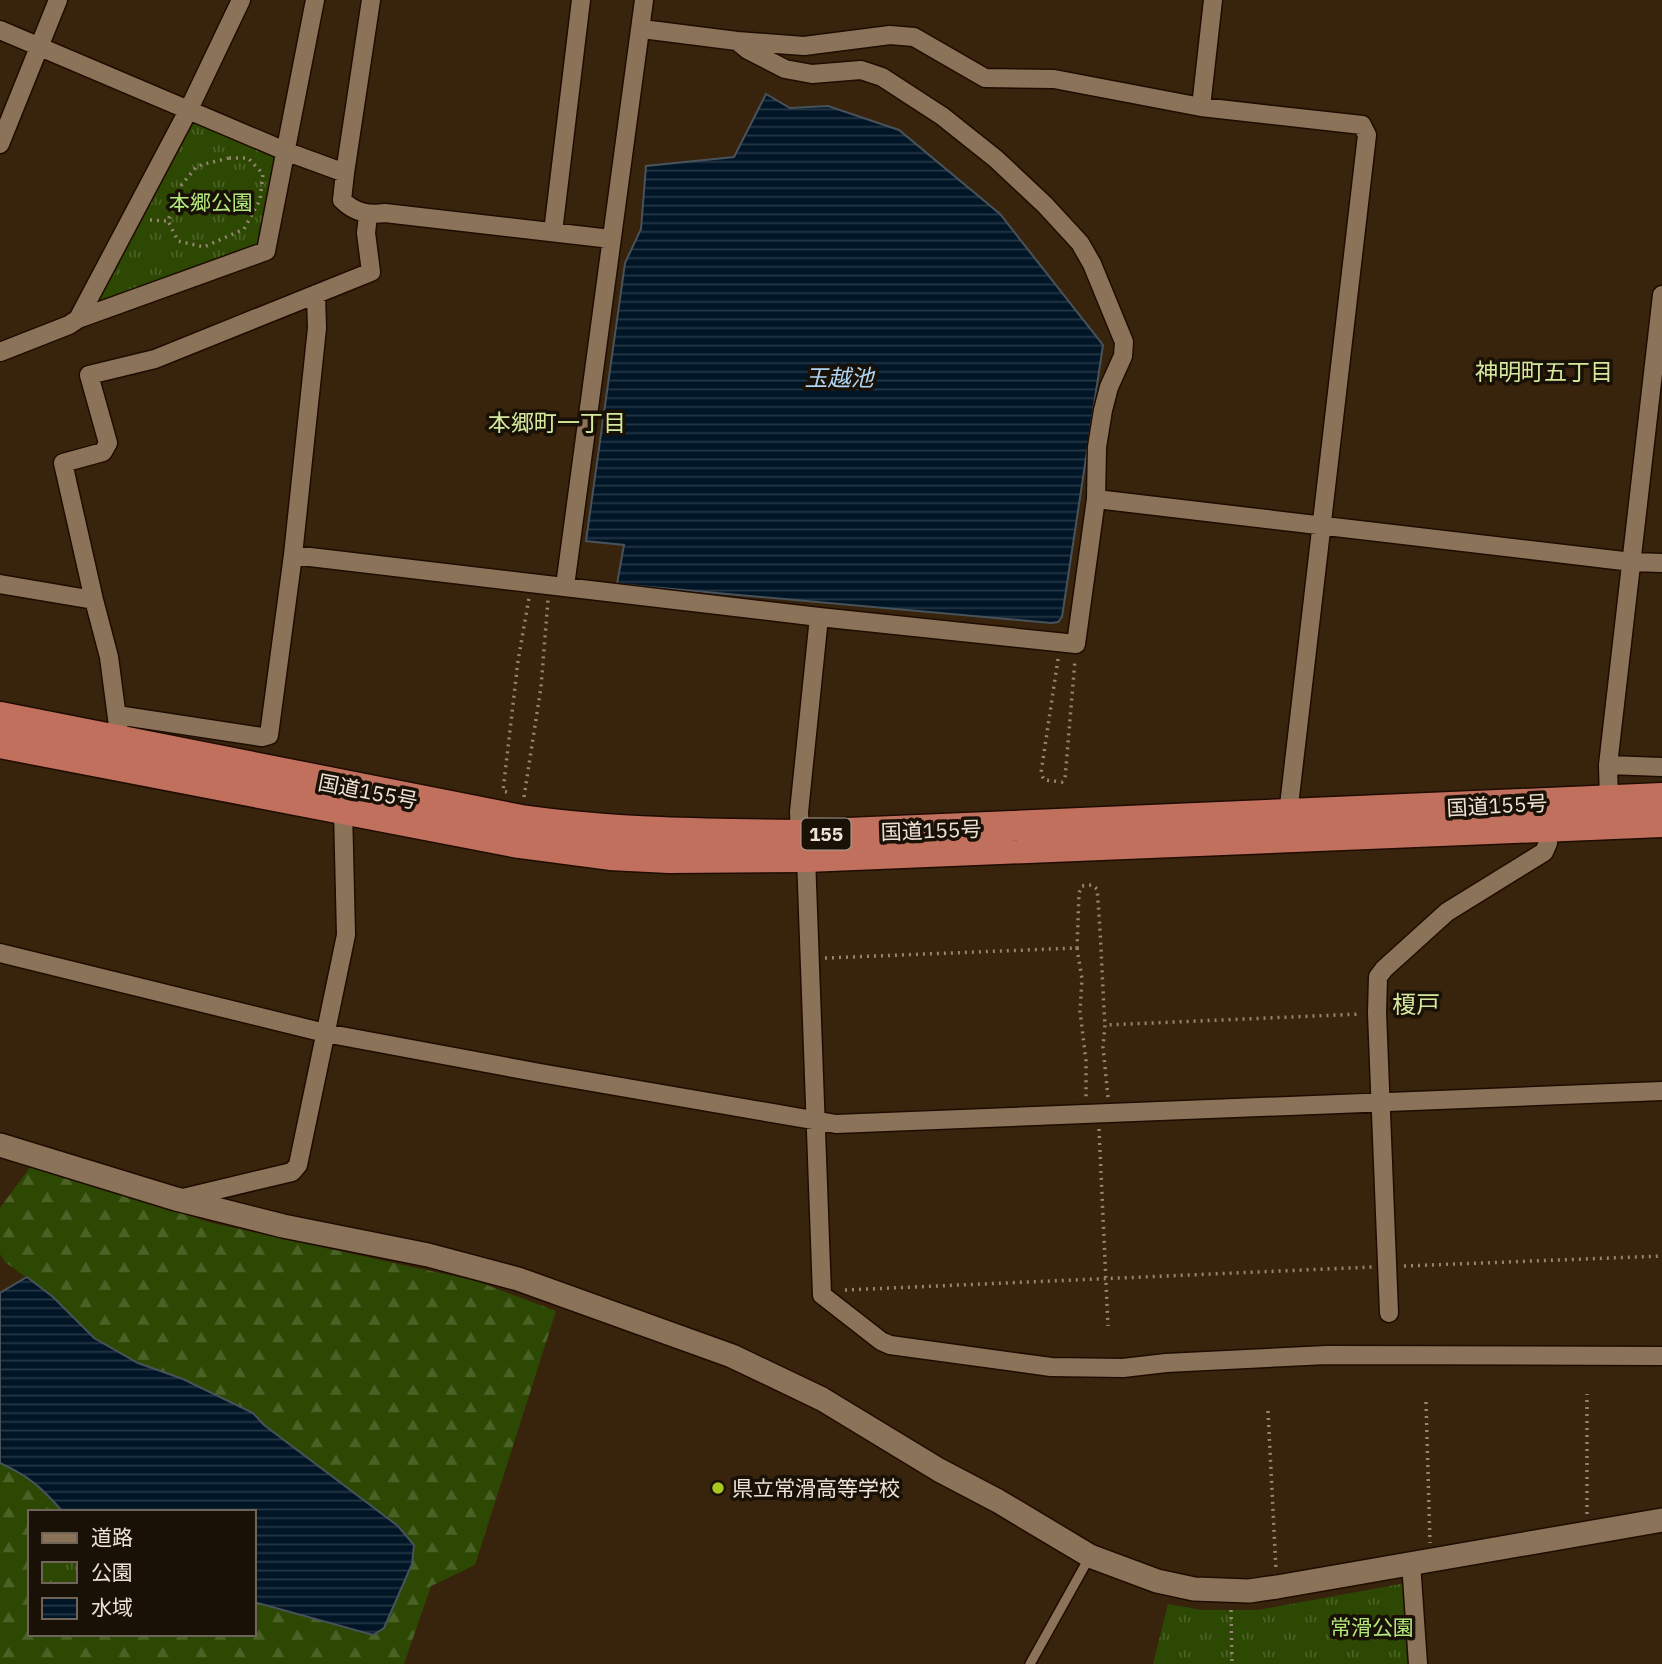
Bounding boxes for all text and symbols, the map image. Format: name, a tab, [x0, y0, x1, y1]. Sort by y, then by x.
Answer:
park label: 本郷公園	[169, 188, 253, 216]
district label: 神明町五丁目	[1475, 356, 1613, 386]
water label: 玉越池	[805, 362, 876, 392]
district label: 本郷町一丁目	[488, 407, 626, 437]
street label: 国道155号	[316, 768, 420, 814]
street label: 国道155号	[1446, 788, 1548, 822]
street label: 国道155号	[880, 814, 982, 846]
road number: 155	[802, 818, 850, 849]
district label: 榎戸	[1392, 988, 1440, 1020]
place label: 県立常滑高等学校	[732, 1474, 900, 1502]
marker: 県立常滑高等学校	[710, 1480, 726, 1496]
legend	[28, 1510, 256, 1636]
text: 道路	[91, 1523, 133, 1551]
text: 公園	[91, 1558, 133, 1586]
text: 水域	[91, 1593, 133, 1621]
park label: 常滑公園	[1330, 1613, 1414, 1641]

